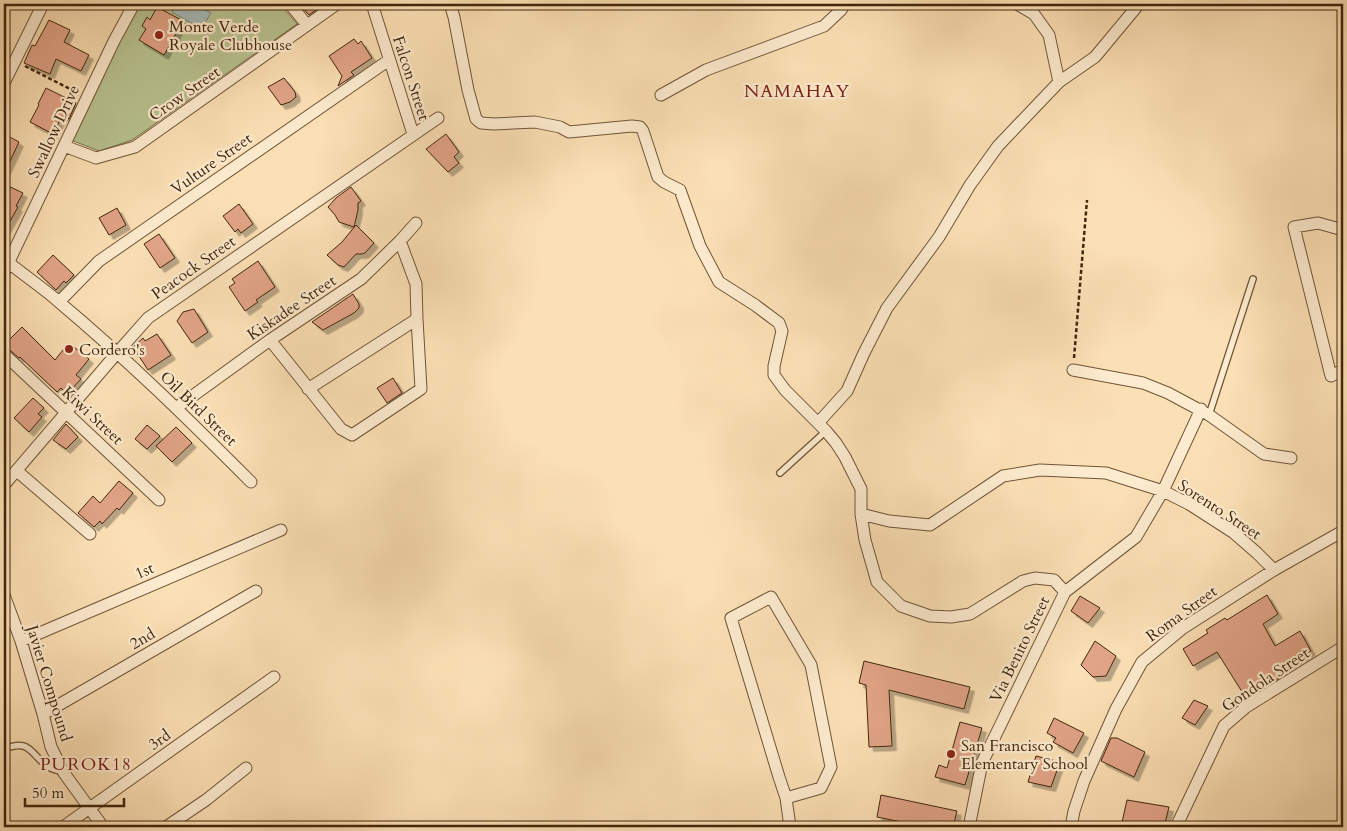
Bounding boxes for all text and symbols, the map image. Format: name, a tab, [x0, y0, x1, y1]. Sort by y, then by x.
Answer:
place label: Monte Verde Royale Clubhouse	[169, 16, 292, 56]
marker: Monte Verde Royale Clubhouse	[153, 29, 165, 41]
street label: Falcon Street	[387, 33, 435, 124]
street label: Crow Street	[145, 61, 225, 126]
district label: NAMAHAY	[744, 79, 850, 104]
street label: Swallow Drive	[23, 81, 85, 182]
street label: Vulture Street	[167, 128, 257, 200]
street label: Peacock Street	[147, 231, 240, 305]
street label: Kiskadee Street	[243, 270, 340, 346]
place label: Cordero's	[79, 339, 145, 361]
marker: Cordero's	[63, 343, 75, 355]
street label: Oil Bird Street	[155, 366, 242, 451]
street label: Kiwi Street	[57, 382, 128, 450]
street label: Sorento Street	[1173, 475, 1265, 545]
street label: 1st	[132, 557, 157, 585]
street label: Roma Street	[1142, 581, 1222, 647]
street label: Via Benito Street	[985, 593, 1055, 706]
street label: Javier Compound	[20, 621, 77, 744]
street label: 2nd	[126, 623, 160, 655]
street label: Gondola Street	[1217, 642, 1314, 717]
street label: 3rd	[144, 724, 176, 755]
place label: San Francisco Elementary School	[961, 735, 1088, 775]
marker: San Francisco Elementary School	[945, 748, 957, 760]
district label: PUROK18	[40, 752, 132, 777]
scale bar	[25, 776, 124, 808]
text: 50 m	[32, 783, 64, 803]

